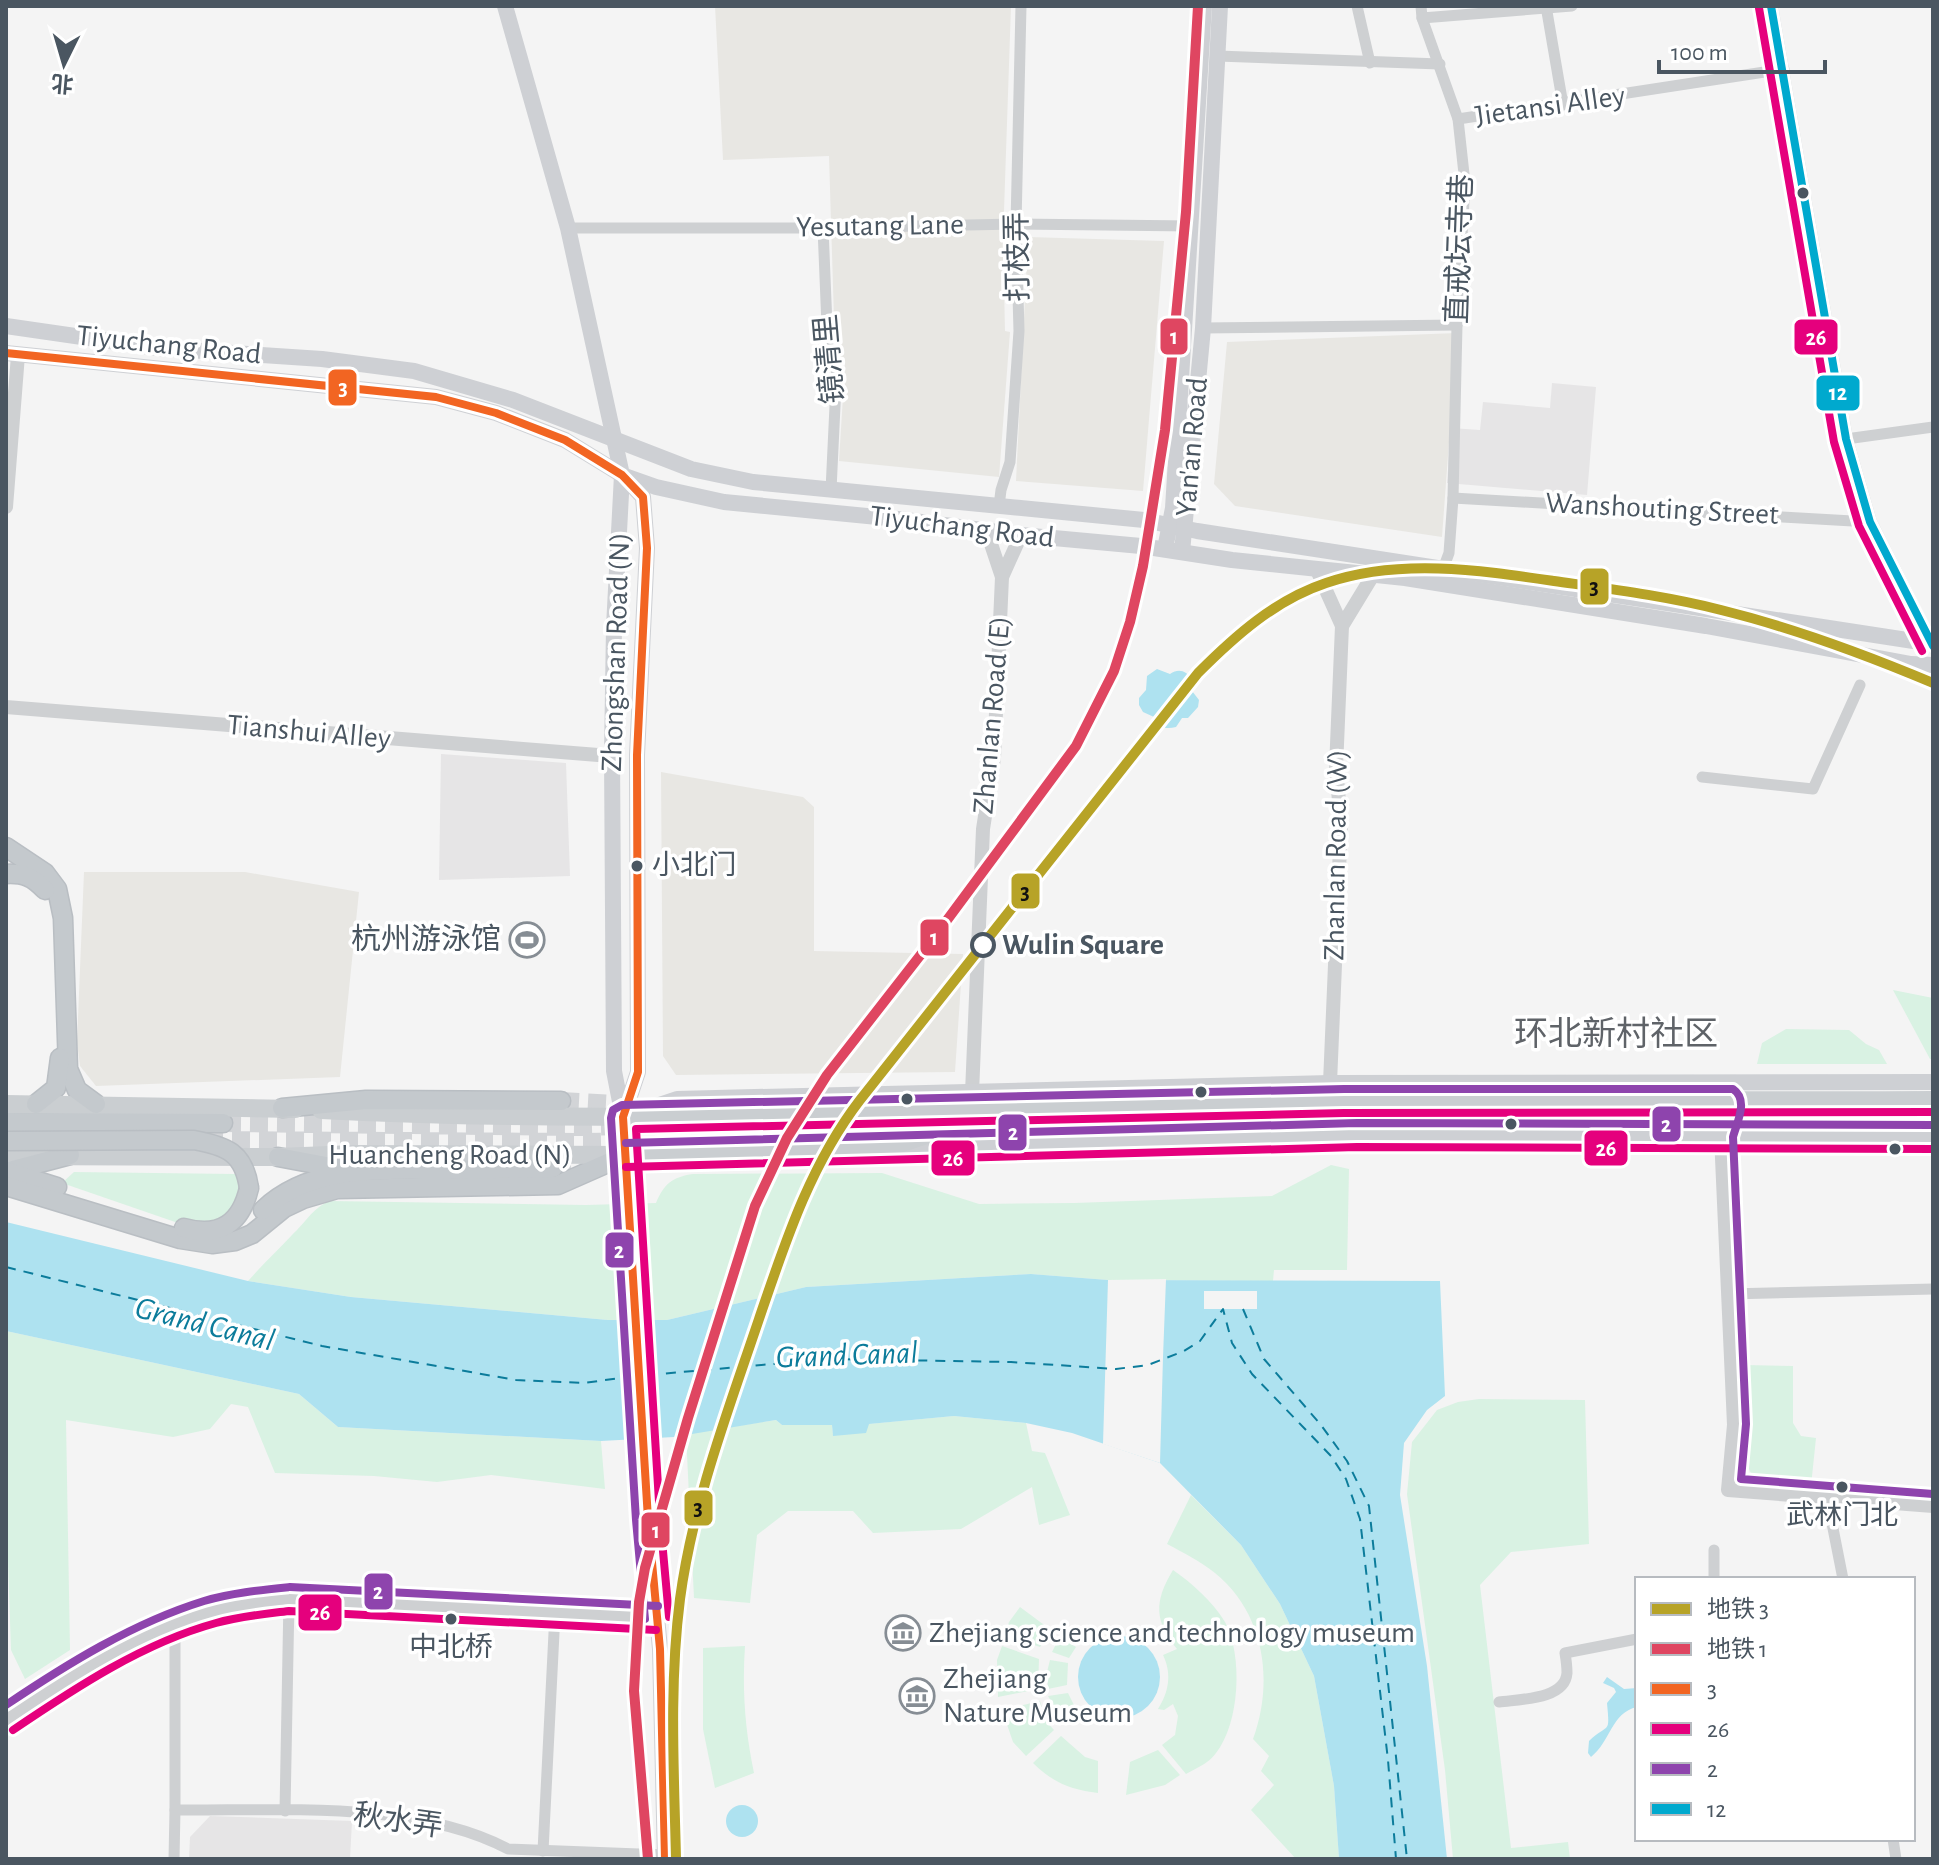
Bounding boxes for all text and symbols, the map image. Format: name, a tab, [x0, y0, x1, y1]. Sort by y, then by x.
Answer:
north arrow	[24, 24, 104, 104]
scale bar	[1659, 24, 1825, 74]
text: 100 m	[1671, 41, 1728, 65]
text: 北	[50, 71, 74, 96]
street label: Jietansi Alley	[1473, 81, 1627, 131]
street label: 直戒坛寺巷	[1440, 173, 1478, 324]
unlabelled marker	[1795, 185, 1811, 201]
street label: Yesutang Lane	[796, 210, 964, 242]
street label: 打枝弄	[1000, 212, 1034, 302]
street label: 镜清里	[809, 313, 849, 405]
line badge: 1	[1159, 317, 1189, 356]
line badge: 26	[1793, 318, 1839, 356]
street label: Tiyuchang Road	[75, 320, 263, 370]
text: 1	[1170, 326, 1178, 348]
text: 26	[1806, 327, 1827, 349]
line badge: 3	[327, 368, 358, 407]
line badge: 12	[1815, 374, 1861, 412]
street label: Yan'an Road	[1171, 376, 1213, 518]
text: 3	[338, 377, 348, 399]
text: 12	[1829, 382, 1847, 404]
street label: Wanshouting Street	[1545, 488, 1780, 530]
street label: Tiyuchang Road	[868, 501, 1056, 553]
street label: Zhongshan Road (N)	[597, 532, 635, 772]
line badge: 3	[1579, 567, 1610, 606]
text: 3	[1589, 576, 1599, 598]
street label: Zhanlan Road (E)	[968, 615, 1016, 815]
street label: Tianshui Alley	[226, 710, 392, 754]
street label: Zhanlan Road (W)	[1319, 749, 1353, 961]
place label: 小北门	[652, 850, 736, 880]
marker: 小北门	[629, 858, 645, 874]
line badge: 3	[1010, 872, 1041, 910]
text: 3	[1020, 881, 1030, 903]
line badge: 1	[919, 918, 950, 957]
sports icon: 杭州游泳馆	[508, 921, 546, 959]
place label: 杭州游泳馆	[351, 923, 501, 955]
text: 1	[930, 927, 938, 949]
place label: Wulin Square	[1002, 930, 1164, 960]
marker: Wulin Square	[971, 933, 995, 957]
district label: 环北新村社区	[1514, 1016, 1718, 1052]
unlabelled marker	[1193, 1084, 1209, 1100]
unlabelled marker	[899, 1091, 915, 1107]
line badge: 2	[1651, 1105, 1682, 1143]
line badge: 2	[997, 1113, 1028, 1152]
text: 2	[1661, 1114, 1671, 1136]
unlabelled marker	[1503, 1116, 1519, 1132]
text: 2	[1008, 1122, 1018, 1144]
line badge: 26	[1583, 1129, 1629, 1167]
text: 26	[1596, 1138, 1617, 1160]
line badge: 26	[930, 1139, 976, 1177]
street label: Huancheng Road (N)	[328, 1140, 572, 1170]
unlabelled marker	[1887, 1141, 1903, 1157]
text: 26	[943, 1148, 964, 1170]
line badge: 2	[604, 1231, 635, 1269]
text: 2	[614, 1240, 624, 1262]
water label: Grand Canal	[132, 1291, 278, 1357]
water label: Grand Canal	[775, 1337, 919, 1373]
marker: 武林门北	[1834, 1479, 1850, 1495]
line badge: 3	[683, 1489, 714, 1527]
text: 3	[693, 1497, 703, 1519]
place label: 武林门北	[1786, 1500, 1898, 1530]
line badge: 1	[640, 1511, 671, 1549]
text: 1	[652, 1520, 660, 1542]
line badge: 2	[363, 1572, 394, 1611]
legend	[1635, 1577, 1915, 1841]
text: 2	[373, 1581, 383, 1603]
line badge: 26	[297, 1593, 343, 1632]
text: 地铁 3	[1707, 1596, 1769, 1622]
text: 26	[310, 1602, 331, 1624]
marker: 中北桥	[443, 1611, 459, 1627]
museum icon: Zhejiang science and technology museum	[884, 1614, 922, 1652]
place label: Zhejiang science and technology museum	[929, 1618, 1415, 1648]
place label: 中北桥	[409, 1632, 493, 1662]
text: 地铁 1	[1707, 1636, 1767, 1662]
place label: Zhejiang Nature Museum	[943, 1664, 1132, 1728]
museum icon: Zhejiang Nature Museum	[898, 1677, 936, 1715]
text: 3	[1707, 1678, 1717, 1702]
text: 26	[1707, 1718, 1729, 1742]
text: 2	[1707, 1758, 1718, 1782]
street label: 秋水弄	[351, 1798, 445, 1842]
text: 12	[1707, 1798, 1726, 1822]

